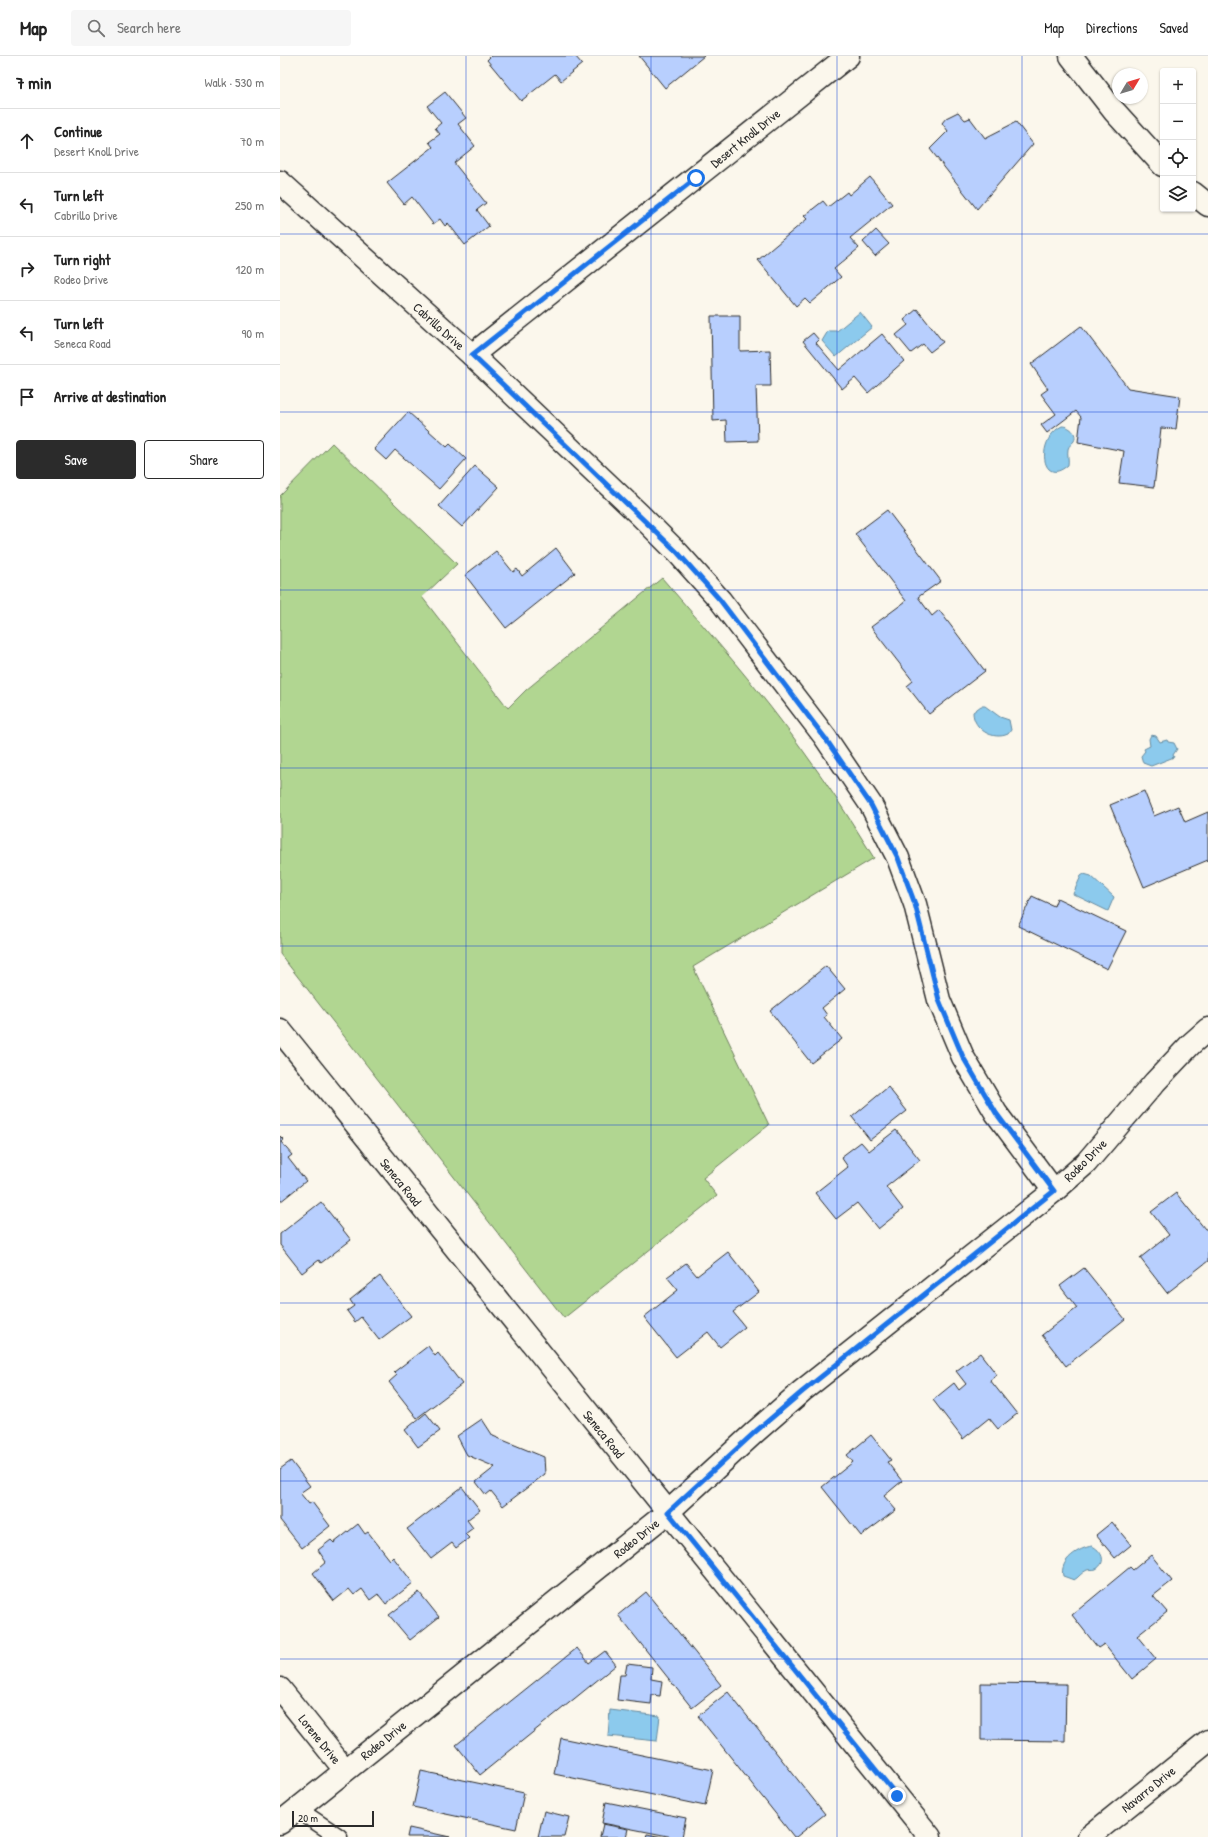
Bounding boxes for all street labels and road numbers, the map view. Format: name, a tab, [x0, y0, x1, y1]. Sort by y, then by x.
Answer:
street label: Desert Knoll Drive	[706, 104, 784, 172]
street label: Cabrillo Drive	[409, 298, 469, 354]
street label: Rodeo Drive	[1060, 1135, 1110, 1185]
street label: Seneca Road	[376, 1154, 426, 1210]
street label: Seneca Road	[579, 1406, 629, 1462]
street label: Rodeo Drive	[609, 1514, 663, 1562]
street label: Lorene Drive	[295, 1711, 345, 1767]
street label: Rodeo Drive	[356, 1716, 410, 1764]
street label: Navarro Drive	[1117, 1762, 1179, 1816]

